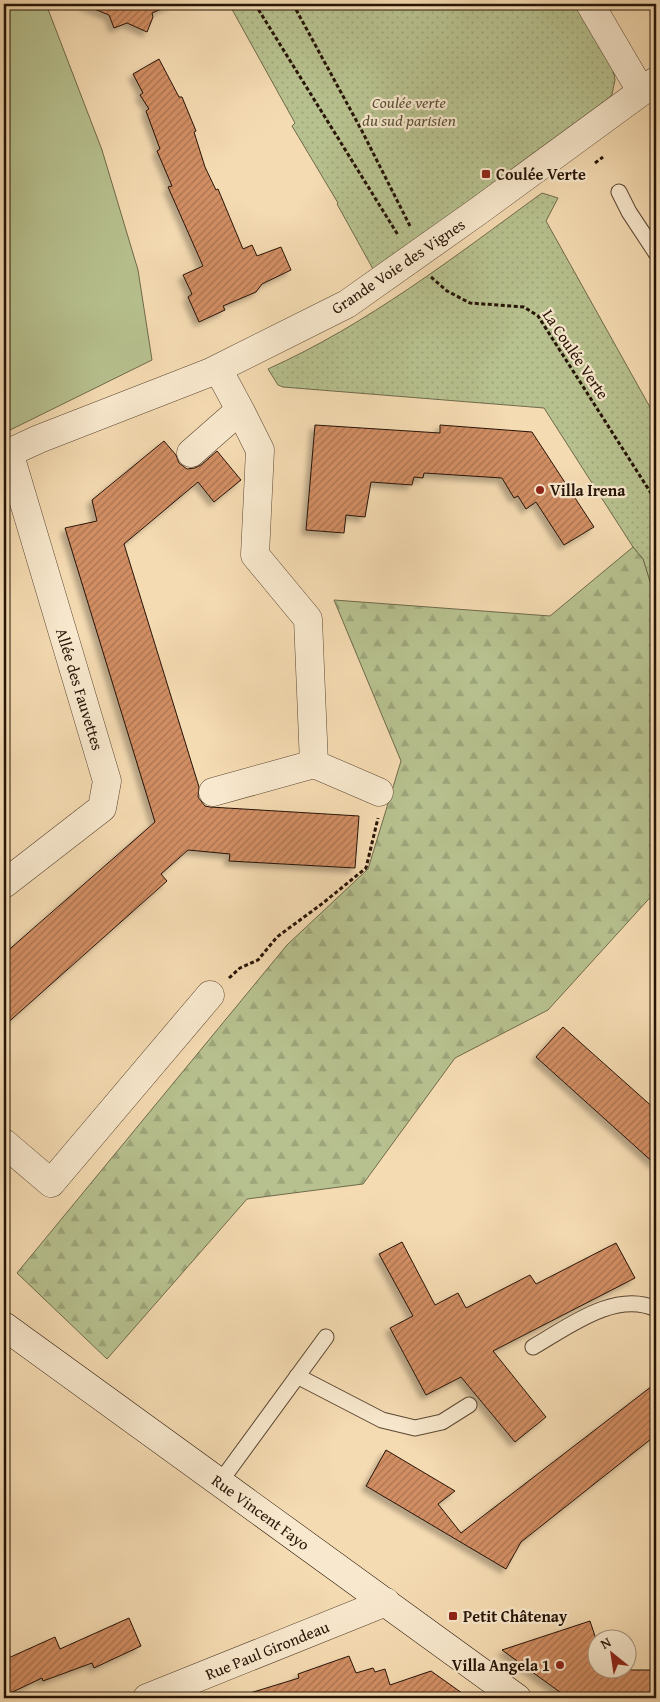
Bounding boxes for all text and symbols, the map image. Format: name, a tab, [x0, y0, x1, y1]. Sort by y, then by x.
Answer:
park label: Coulée verte du sud parisien	[362, 90, 456, 132]
place label: Coulée Verte	[496, 162, 586, 186]
marker: Coulée Verte	[480, 168, 492, 180]
street label: Grande Voie des Vignes	[326, 212, 470, 320]
street label: La Coulée Verte	[537, 304, 615, 404]
place label: Villa Irena	[550, 478, 626, 502]
marker: Villa Irena	[534, 484, 546, 496]
street label: Allée des Fauvettes	[50, 625, 110, 753]
street label: Rue Vincent Fayo	[207, 1468, 315, 1556]
place label: Petit Châtenay	[463, 1604, 568, 1628]
marker: Petit Châtenay	[447, 1610, 459, 1622]
street label: Rue Paul Girondeau	[202, 1614, 333, 1686]
north arrow	[588, 1630, 638, 1680]
text: N	[596, 1631, 615, 1654]
place label: Villa Angela 1	[452, 1653, 550, 1677]
marker: Villa Angela 1	[554, 1659, 566, 1671]

